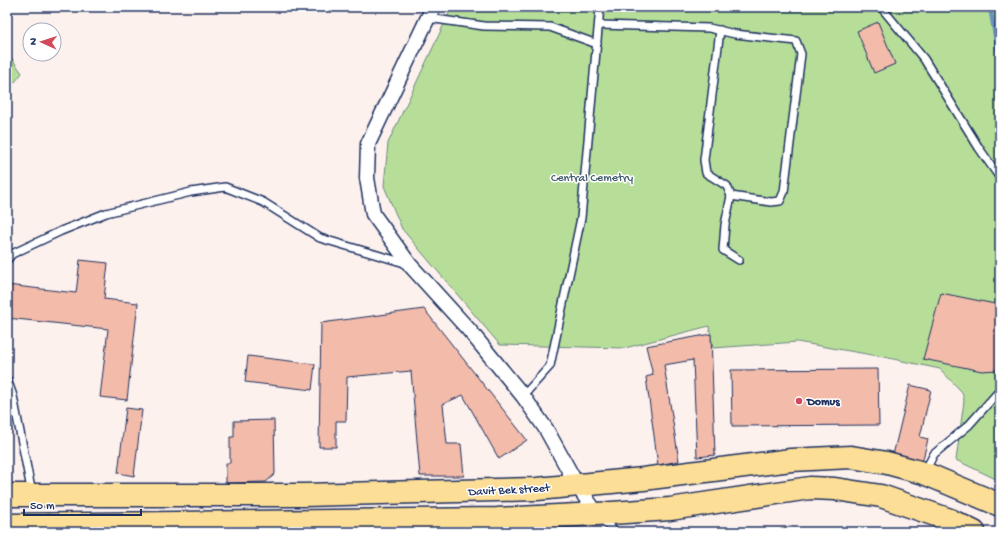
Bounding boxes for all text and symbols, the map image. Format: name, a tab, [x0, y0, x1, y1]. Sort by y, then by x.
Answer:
north arrow	[22, 22, 62, 62]
text: N	[28, 38, 40, 45]
park label: Central Cemetry	[551, 172, 633, 186]
marker: Domus	[794, 396, 804, 406]
place label: Domus	[806, 396, 840, 410]
street label: Davit Bek street	[467, 482, 551, 500]
scale bar	[24, 491, 141, 517]
text: 50 m	[30, 500, 55, 514]

